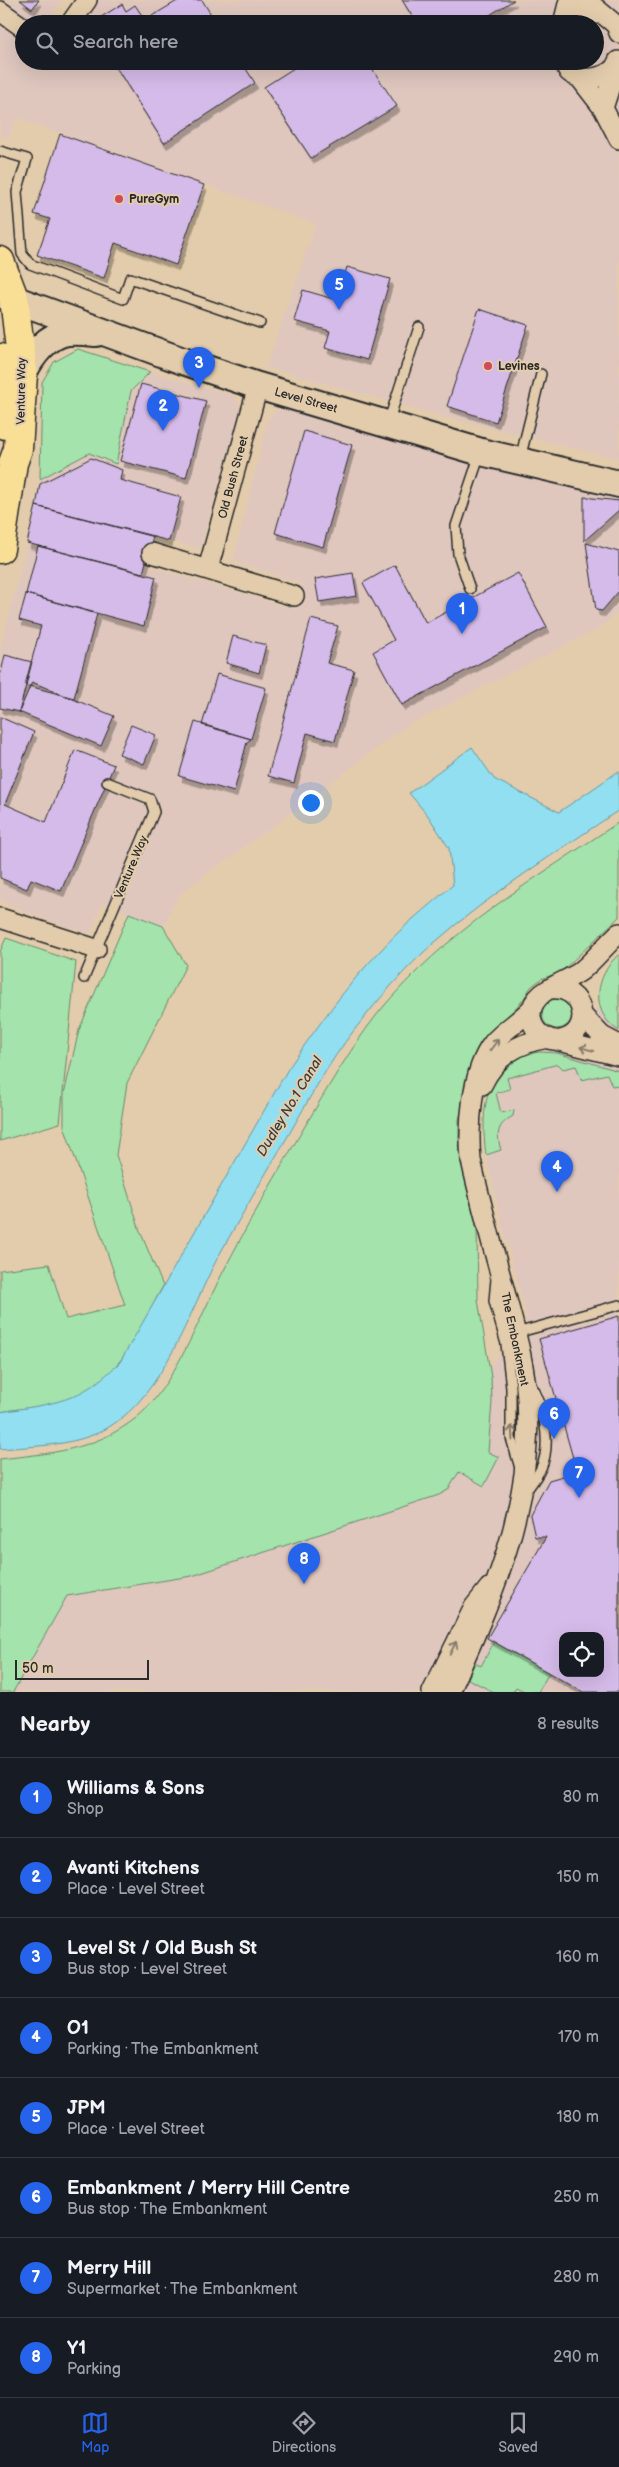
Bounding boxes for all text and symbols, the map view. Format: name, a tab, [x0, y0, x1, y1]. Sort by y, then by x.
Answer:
search box	[15, 15, 604, 70]
icon: search	[33, 29, 61, 57]
text: Search here	[73, 31, 178, 54]
place label: PureGym	[129, 192, 179, 207]
marker: PureGym	[113, 193, 125, 205]
pin: 5	[323, 269, 355, 310]
pin: 3	[183, 347, 215, 388]
street label: Venture Way	[13, 357, 30, 425]
place label: Levines	[498, 359, 540, 374]
marker: Levines	[482, 360, 494, 372]
street label: Level Street	[273, 384, 339, 417]
pin: 2	[147, 390, 179, 431]
street label: Old Bush Street	[215, 434, 252, 520]
pin: 1	[446, 593, 478, 634]
your location	[298, 790, 324, 816]
street label: Venture Way	[111, 833, 152, 901]
one-way arrow	[489, 1038, 499, 1052]
one-way arrow	[579, 1044, 595, 1053]
water label: Dudley No.1 Canal	[253, 1053, 326, 1159]
pin: 4	[541, 1151, 573, 1192]
street label: The Embankment	[497, 1291, 532, 1388]
pin: 6	[538, 1398, 570, 1439]
one-way arrow	[507, 1425, 516, 1441]
pin: 7	[563, 1457, 595, 1498]
pin: 8	[288, 1543, 320, 1584]
map controls	[559, 1632, 604, 1677]
button: locate	[559, 1632, 604, 1677]
one-way arrow	[449, 1641, 458, 1656]
scale bar	[15, 1657, 149, 1680]
text: 50 m	[22, 1660, 54, 1677]
text: Nearby	[20, 1712, 90, 1737]
text: 8 results	[537, 1715, 599, 1734]
text: Williams & Sons	[67, 1777, 204, 1800]
text: 1	[33, 1788, 39, 1807]
text: 80 m	[563, 1788, 599, 1807]
text: Shop	[67, 1800, 104, 1819]
text: Avanti Kitchens	[67, 1857, 199, 1880]
text: 2	[31, 1868, 41, 1887]
text: 150 m	[557, 1868, 599, 1887]
text: Place · Level Street	[67, 1880, 205, 1899]
text: Level St / Old Bush St	[67, 1937, 257, 1960]
text: 3	[31, 1948, 41, 1967]
text: 160 m	[556, 1948, 599, 1967]
text: Bus stop · Level Street	[67, 1960, 227, 1979]
text: O1	[67, 2017, 89, 2040]
text: 4	[31, 2028, 41, 2047]
text: 170 m	[558, 2028, 599, 2047]
text: Parking · The Embankment	[67, 2040, 258, 2059]
text: JPM	[67, 2097, 106, 2120]
text: 5	[31, 2108, 41, 2127]
text: 180 m	[557, 2108, 599, 2127]
text: Place · Level Street	[67, 2120, 205, 2139]
text: Embankment / Merry Hill Centre	[67, 2177, 350, 2200]
text: 6	[31, 2188, 41, 2207]
text: 250 m	[553, 2188, 599, 2207]
text: Bus stop · The Embankment	[67, 2200, 267, 2219]
text: Merry Hill	[67, 2257, 151, 2280]
text: 7	[32, 2268, 40, 2287]
text: 280 m	[553, 2268, 599, 2287]
text: Supermarket · The Embankment	[67, 2280, 297, 2299]
text: Y1	[67, 2337, 86, 2360]
text: 8	[31, 2348, 41, 2367]
text: 290 m	[553, 2348, 599, 2367]
text: Parking	[67, 2360, 121, 2379]
tab: Map	[81, 2409, 109, 2456]
tab: Directions	[272, 2409, 336, 2456]
tab: Saved	[498, 2409, 538, 2456]

